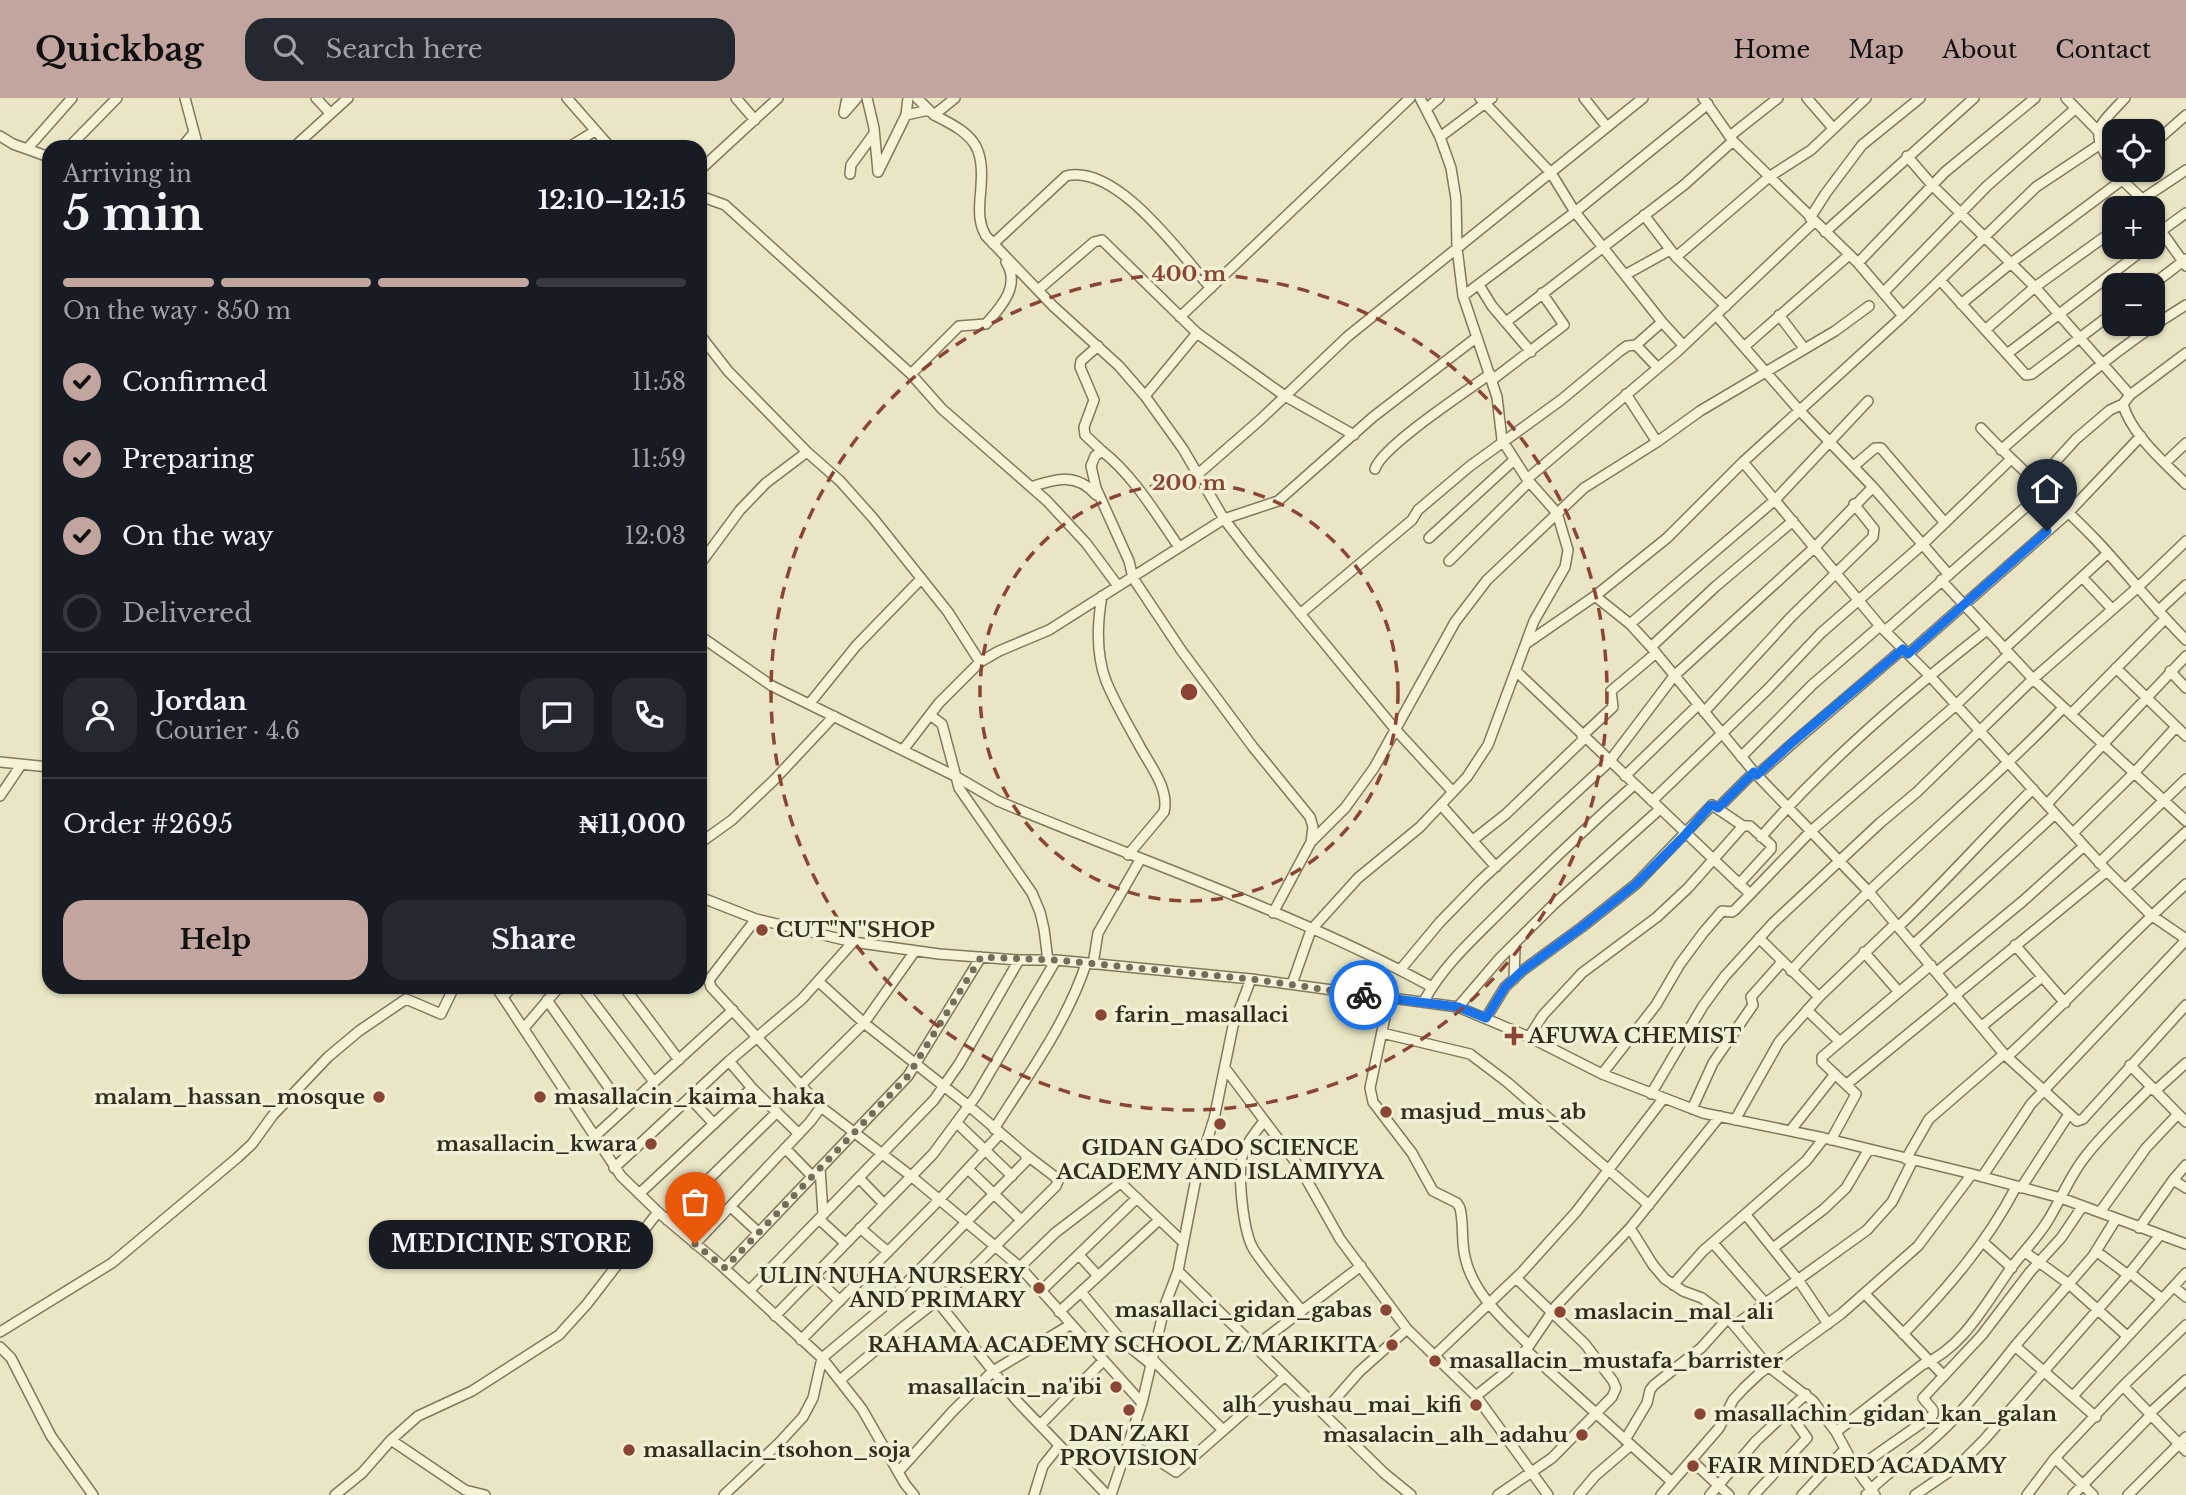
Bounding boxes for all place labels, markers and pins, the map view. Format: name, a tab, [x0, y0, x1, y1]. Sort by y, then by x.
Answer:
pin	[2017, 459, 2077, 531]
centre of rings	[1177, 680, 1201, 704]
place label: CUT''N''SHOP	[776, 917, 935, 943]
marker: CUT''N''SHOP	[754, 922, 770, 938]
place label: farin_masallaci	[1115, 1002, 1289, 1028]
marker: farin_masallaci	[1093, 1007, 1109, 1023]
place label: AFUWA CHEMIST	[1527, 1023, 1742, 1049]
marker: AFUWA CHEMIST	[1506, 1028, 1522, 1044]
place label: malam_hassan_mosque	[94, 1084, 365, 1110]
place label: masallacin_kaima_haka	[554, 1084, 825, 1110]
marker: malam_hassan_mosque	[371, 1089, 387, 1105]
marker: masallacin_kaima_haka	[532, 1089, 548, 1105]
place label: masjud_mus_ab	[1400, 1099, 1586, 1125]
marker: masjud_mus_ab	[1378, 1104, 1394, 1120]
marker: GIDAN GADO SCIENCE ACADEMY AND ISLAMIYYA	[1212, 1116, 1228, 1132]
place label: masallacin_kwara	[436, 1131, 637, 1157]
place label: GIDAN GADO SCIENCE ACADEMY AND ISLAMIYYA	[1055, 1135, 1385, 1185]
marker: masallacin_kwara	[643, 1136, 659, 1152]
pin	[665, 1172, 725, 1244]
callout: MEDICINE STORE	[370, 1220, 653, 1268]
place label: ULIN NUHA NURSERY AND PRIMARY	[759, 1263, 1026, 1313]
marker: ULIN NUHA NURSERY AND PRIMARY	[1031, 1280, 1047, 1296]
place label: masallaci_gidan_gabas	[1115, 1297, 1372, 1323]
place label: maslacin_mal_ali	[1574, 1299, 1774, 1325]
marker: masallaci_gidan_gabas	[1378, 1302, 1394, 1318]
marker: maslacin_mal_ali	[1552, 1304, 1568, 1320]
place label: RAHAMA ACADEMY SCHOOL Z/MARIKITA	[868, 1332, 1379, 1358]
marker: RAHAMA ACADEMY SCHOOL Z/MARIKITA	[1384, 1337, 1400, 1353]
place label: masallacin_mustafa_barrister	[1449, 1348, 1784, 1374]
marker: masallacin_mustafa_barrister	[1427, 1353, 1443, 1369]
place label: masallacin_na'ibi	[907, 1374, 1102, 1400]
marker: masallacin_na'ibi	[1108, 1379, 1124, 1395]
place label: alh_yushau_mai_kifi	[1222, 1392, 1462, 1418]
marker: alh_yushau_mai_kifi	[1468, 1397, 1484, 1413]
place label: masallachin_gidan_kan_galan	[1714, 1401, 2057, 1427]
marker: DAN ZAKI PROVISION	[1121, 1402, 1137, 1418]
marker: masallachin_gidan_kan_galan	[1692, 1406, 1708, 1422]
place label: DAN ZAKI PROVISION	[1060, 1421, 1199, 1471]
place label: masalacin_alh_adahu	[1323, 1422, 1568, 1448]
marker: masalacin_alh_adahu	[1574, 1427, 1590, 1443]
place label: masallacin_tsohon_soja	[643, 1437, 911, 1463]
marker: masallacin_tsohon_soja	[621, 1442, 637, 1458]
place label: FAIR MINDED ACADAMY	[1707, 1453, 2007, 1479]
marker: FAIR MINDED ACADAMY	[1685, 1458, 1701, 1474]

